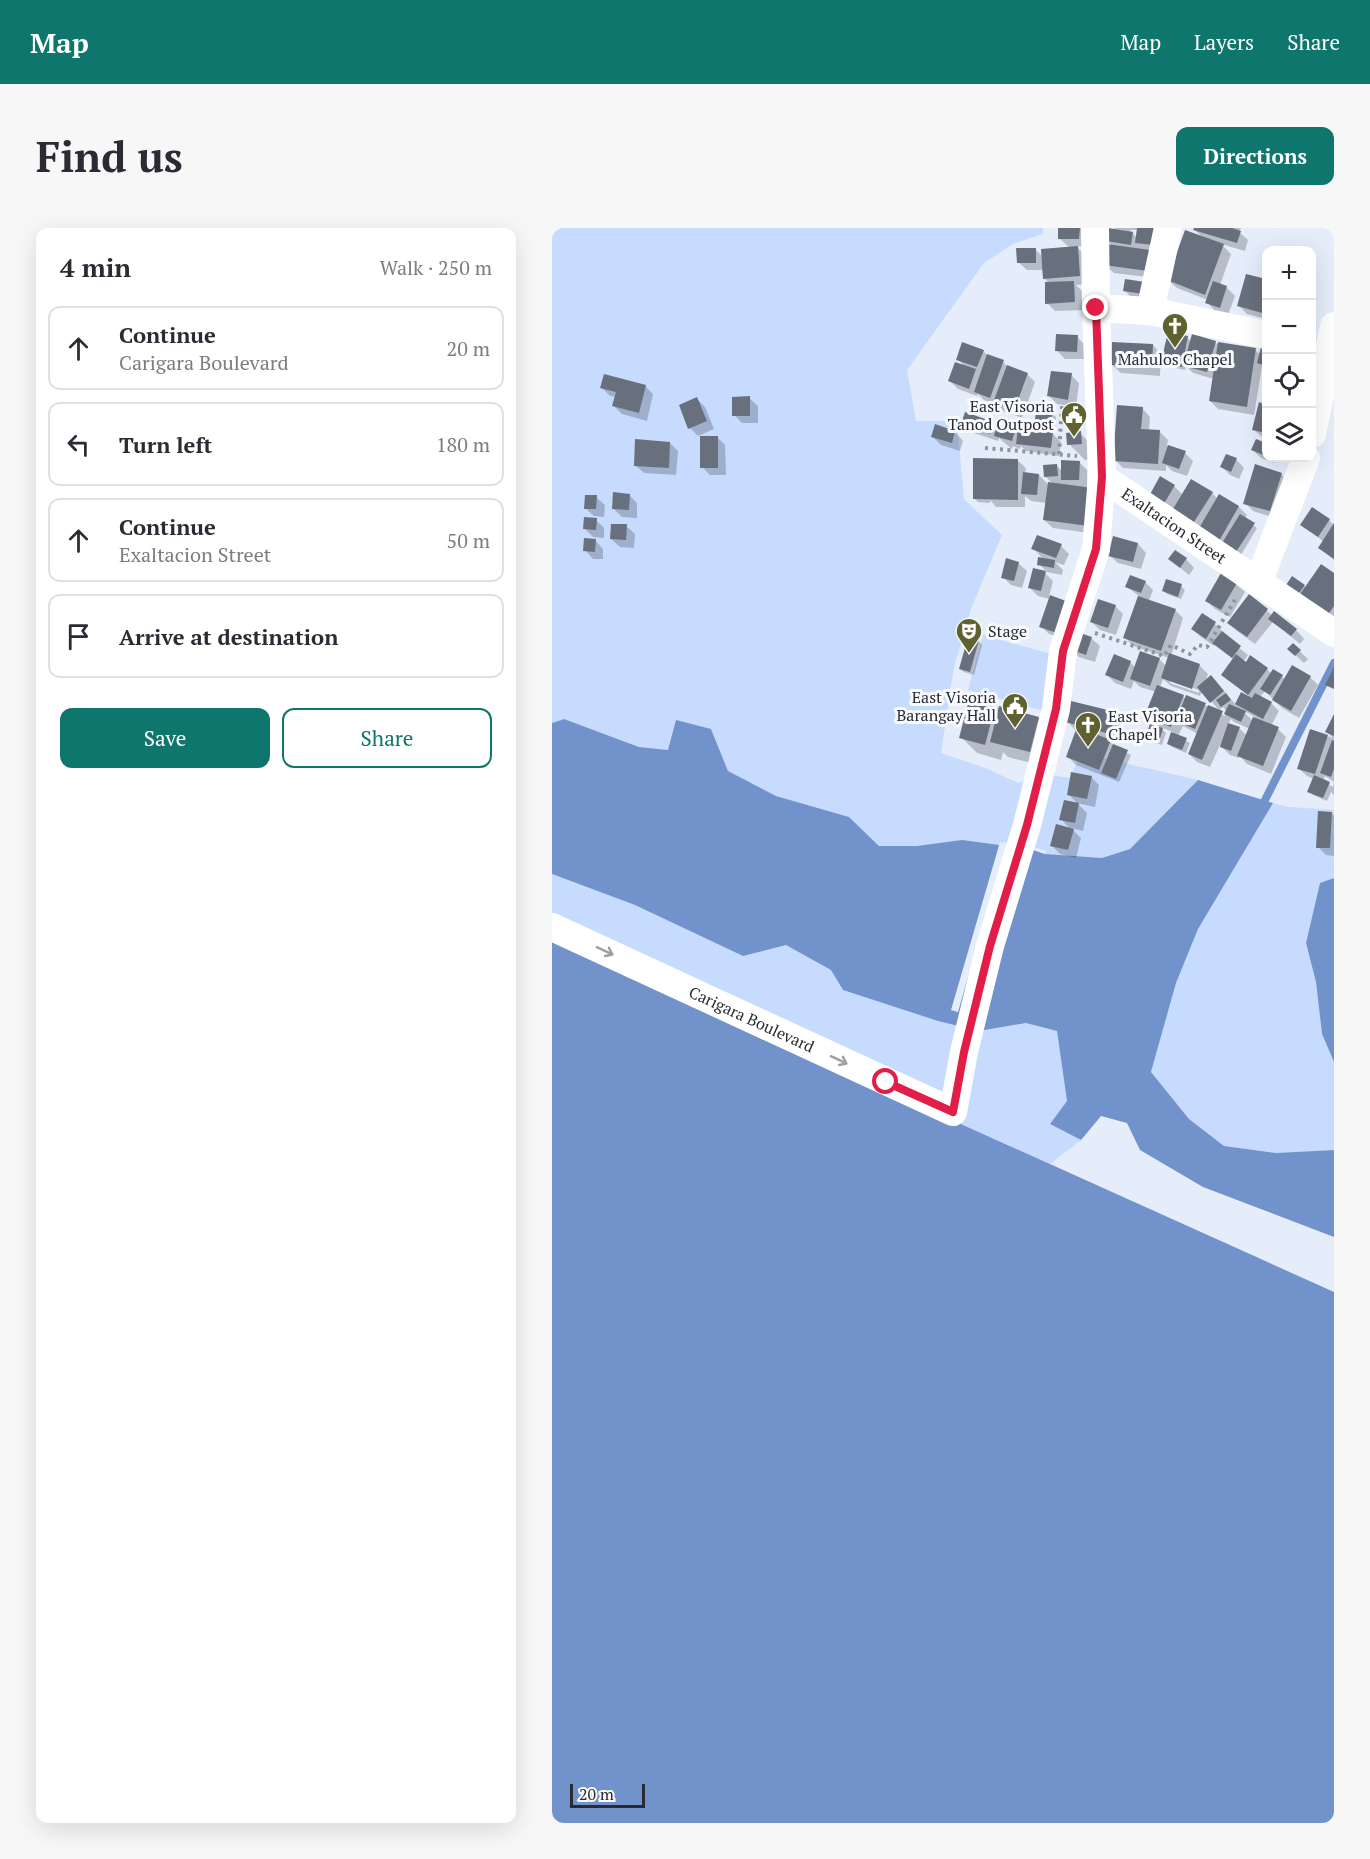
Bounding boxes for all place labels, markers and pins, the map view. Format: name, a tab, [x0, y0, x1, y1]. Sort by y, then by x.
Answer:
church icon: Mahulos Chapel	[1160, 311, 1190, 349]
place label: Mahulos Chapel	[1118, 348, 1233, 370]
place label: East Visoria Tanod Outpost	[948, 395, 1054, 435]
public building icon: East Visoria Tanod Outpost	[1059, 400, 1089, 438]
theatre icon: Stage	[954, 616, 984, 654]
place label: Stage	[988, 620, 1027, 642]
place label: East Visoria Barangay Hall	[897, 686, 996, 726]
public building icon: East Visoria Barangay Hall	[1000, 691, 1030, 729]
place label: East Visoria Chapel	[1108, 705, 1192, 745]
church icon: East Visoria Chapel	[1073, 710, 1103, 748]

